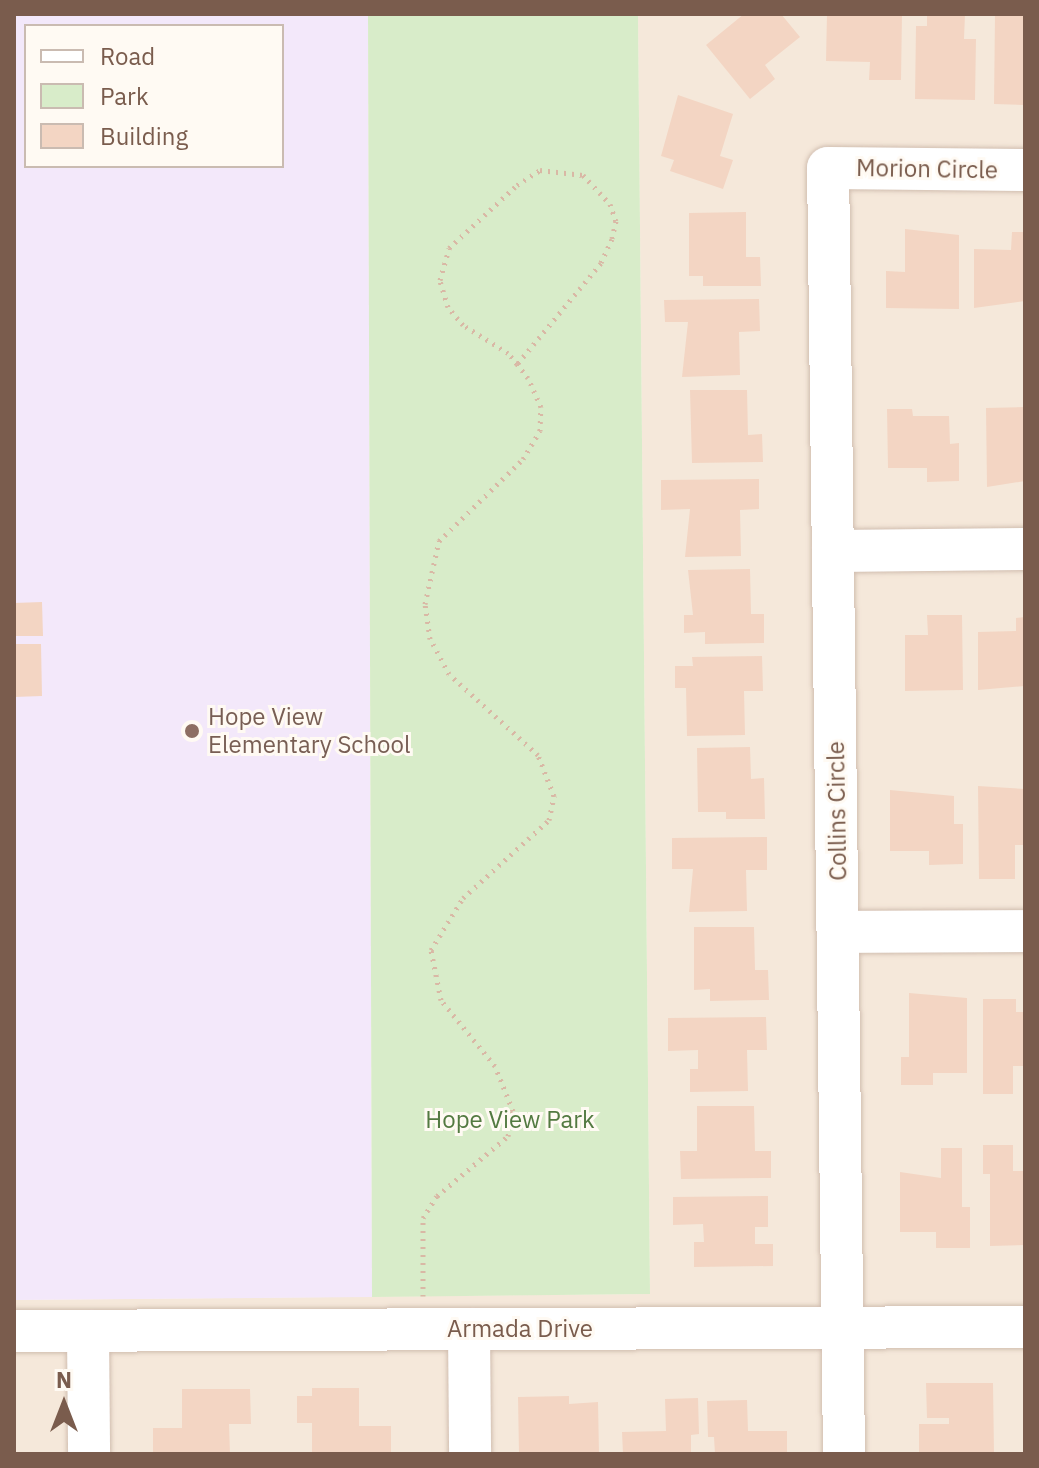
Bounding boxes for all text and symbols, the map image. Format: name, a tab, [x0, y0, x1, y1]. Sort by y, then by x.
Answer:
legend	[24, 24, 284, 168]
text: Road	[100, 40, 155, 72]
text: Park	[100, 80, 149, 112]
text: Building	[100, 120, 188, 152]
street label: Morion Circle	[856, 153, 998, 185]
place label: Hope View Elementary School	[208, 703, 410, 759]
marker: Hope View Elementary School	[183, 722, 201, 740]
street label: Collins Circle	[821, 741, 853, 881]
park label: Hope View Park	[425, 1106, 595, 1134]
street label: Armada Drive	[447, 1315, 593, 1343]
north arrow	[24, 1364, 104, 1444]
text: N	[56, 1365, 72, 1394]

